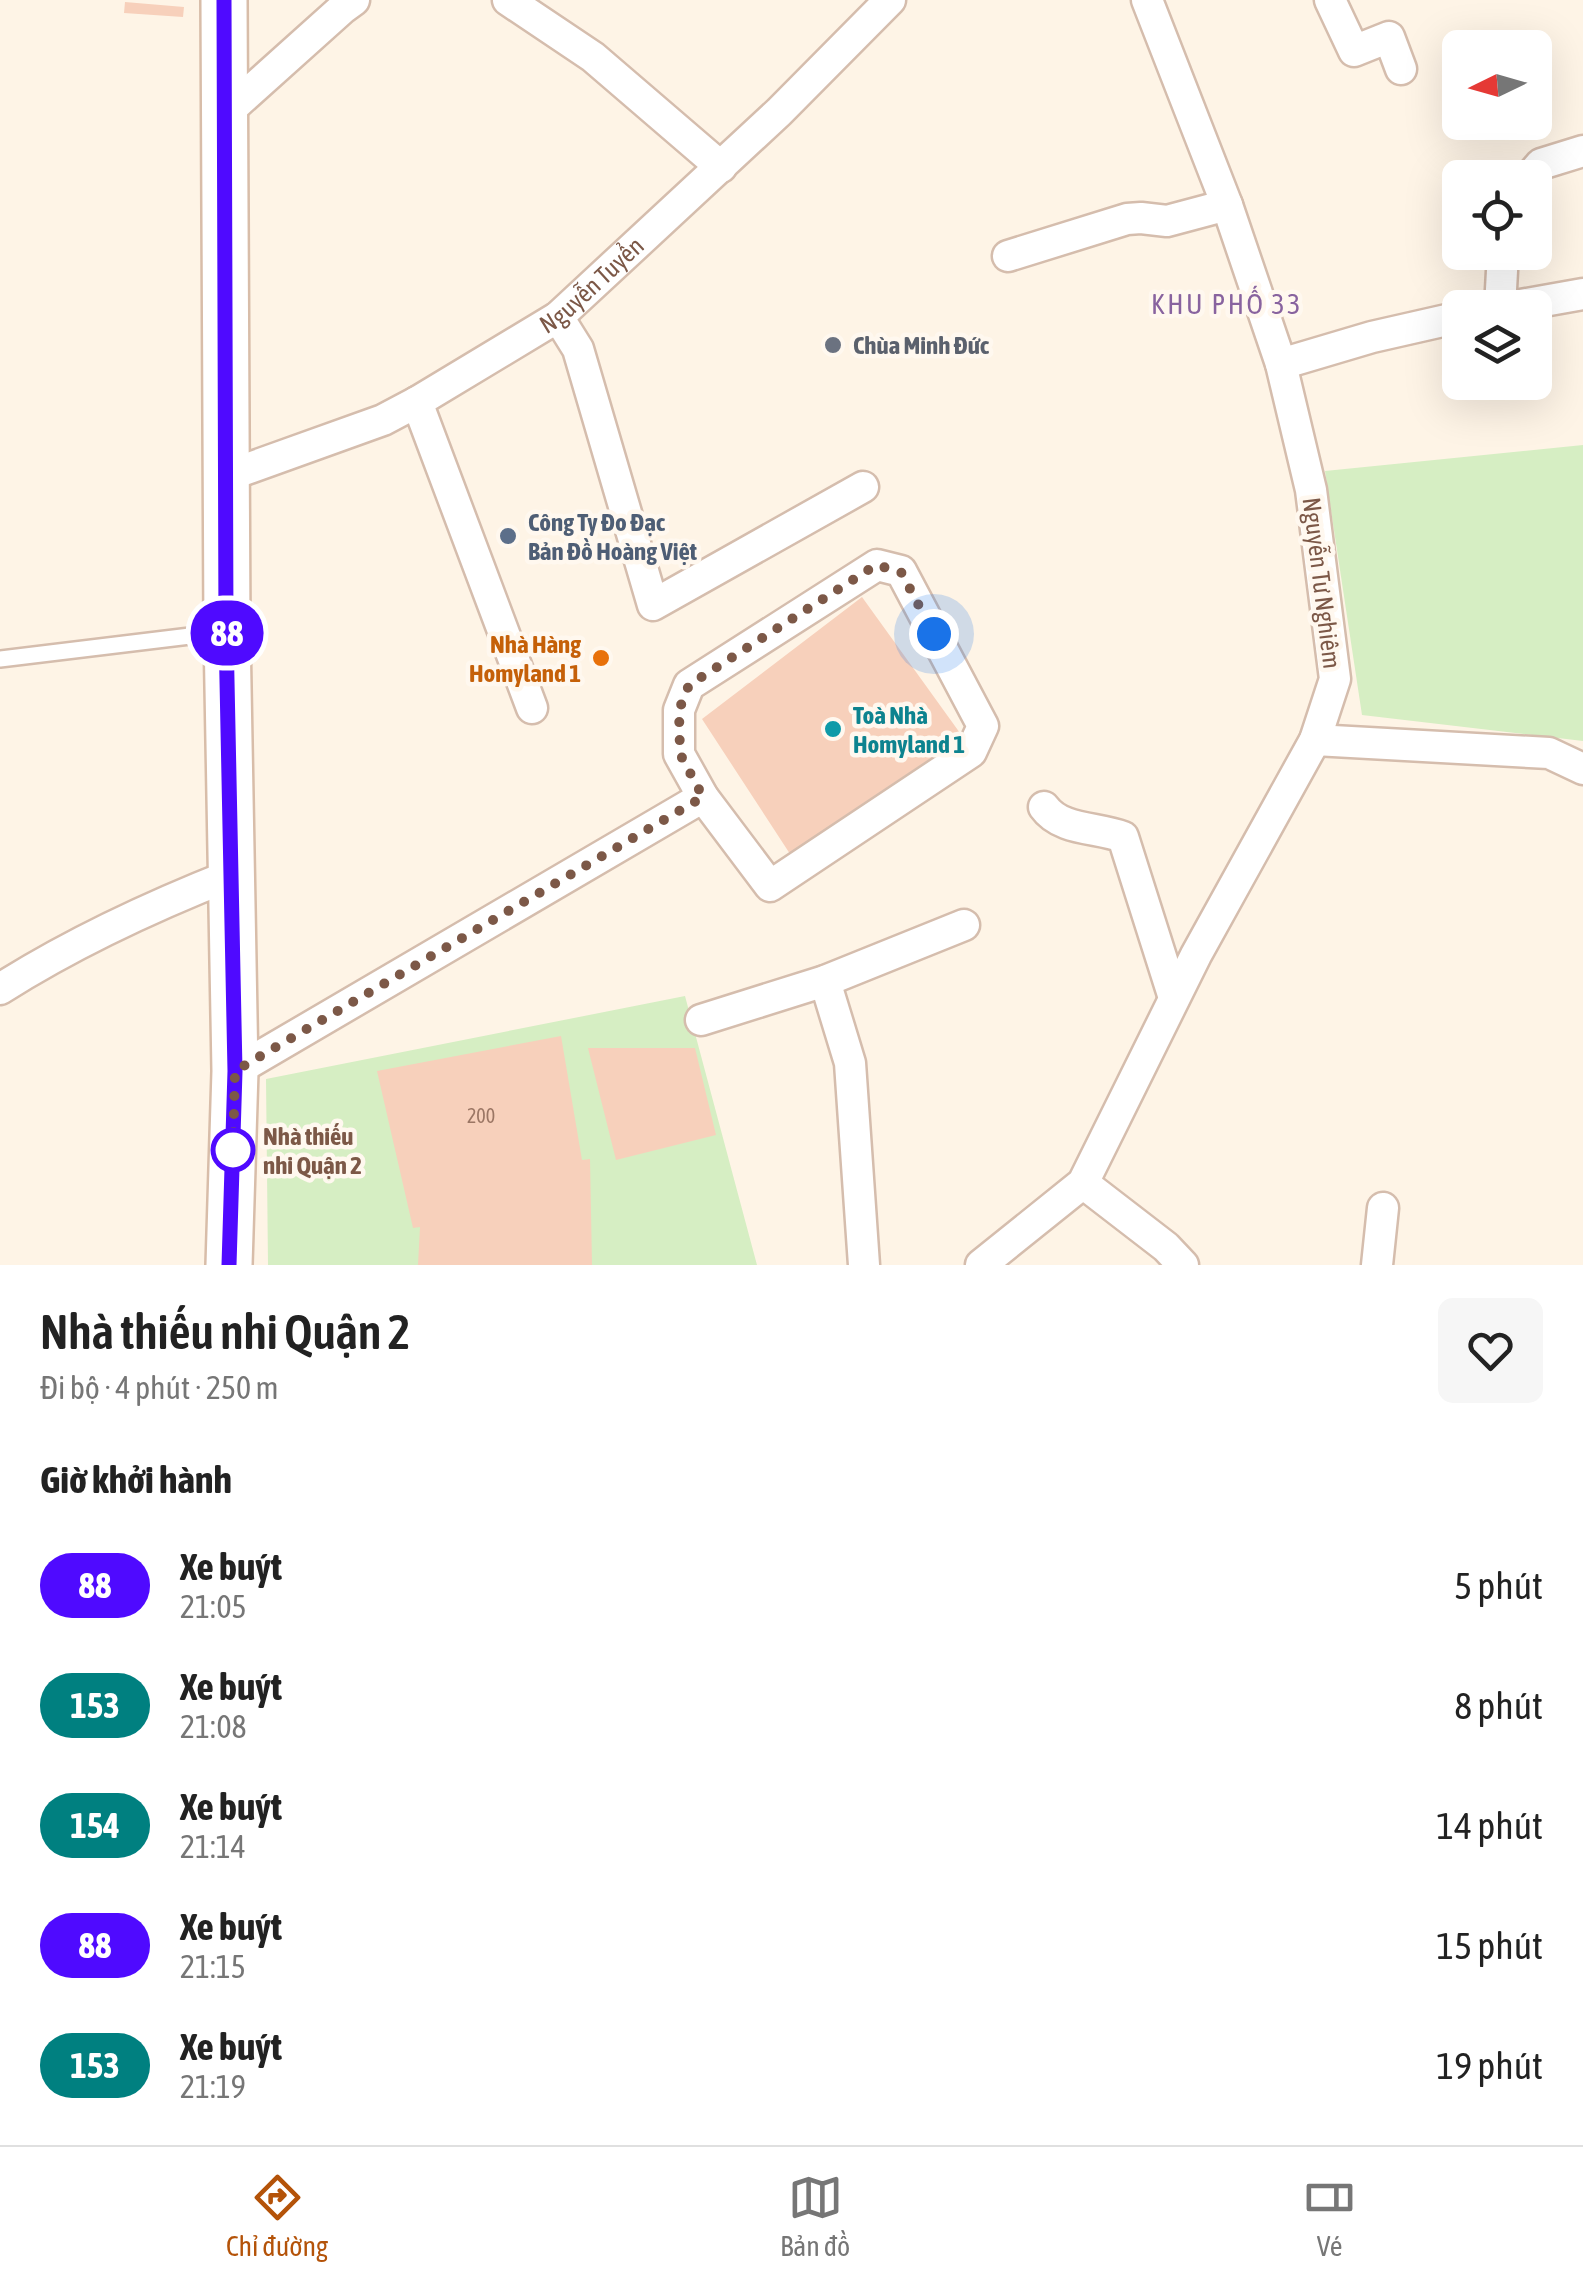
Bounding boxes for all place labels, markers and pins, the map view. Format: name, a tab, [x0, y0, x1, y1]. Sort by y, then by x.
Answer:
place label: Chùa Minh Đức	[853, 331, 990, 359]
marker: Chùa Minh Đức	[822, 334, 844, 356]
place label: Công Ty Đo Đạc Bản Đồ Hoàng Việt	[528, 508, 698, 565]
marker: Công Ty Đo Đạc Bản Đồ Hoàng Việt	[497, 525, 519, 547]
place label: Nhà Hàng Homyland 1	[469, 630, 581, 687]
marker: Nhà Hàng Homyland 1	[590, 647, 612, 669]
place label: Toà Nhà Homyland 1	[853, 701, 965, 758]
marker: Toà Nhà Homyland 1	[822, 718, 844, 740]
place label: Nhà thiếu nhi Quận 2	[263, 1122, 362, 1179]
marker: Nhà thiếu nhi Quận 2	[212, 1129, 254, 1171]

